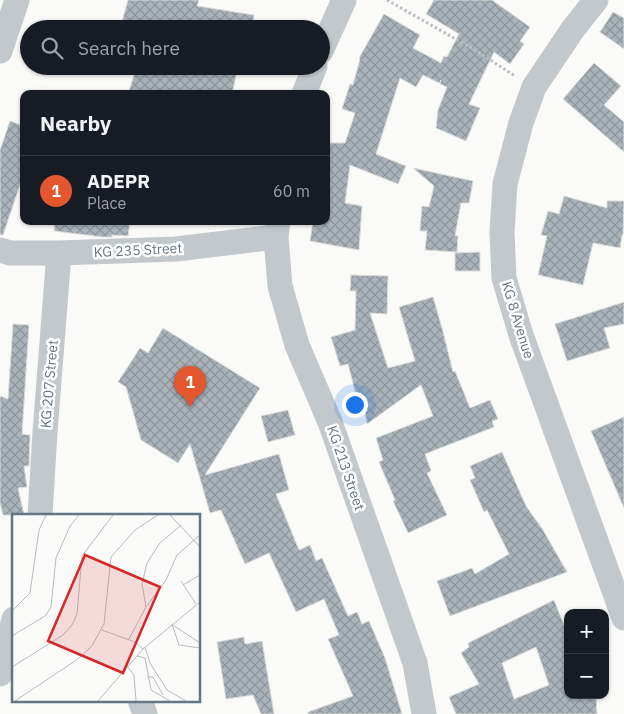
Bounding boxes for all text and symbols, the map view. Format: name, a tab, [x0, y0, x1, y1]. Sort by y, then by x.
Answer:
search box	[20, 20, 330, 75]
icon: search	[38, 34, 66, 62]
text: Search here	[78, 36, 180, 60]
text: Nearby	[40, 109, 111, 137]
text: ADEPR	[87, 169, 150, 193]
text: 1	[51, 181, 61, 201]
text: 60 m	[273, 181, 310, 201]
text: Place	[87, 193, 126, 213]
street label: KG 235 Street	[93, 239, 183, 261]
street label: KG 8 Avenue	[498, 279, 538, 361]
street label: KG 207 Street	[36, 339, 62, 429]
pin: 1	[174, 366, 206, 407]
your location	[342, 392, 368, 418]
street label: KG 213 Street	[323, 423, 369, 513]
inset map	[12, 514, 200, 702]
map controls	[564, 609, 609, 699]
button: +	[564, 609, 609, 654]
button: −	[564, 654, 609, 699]

